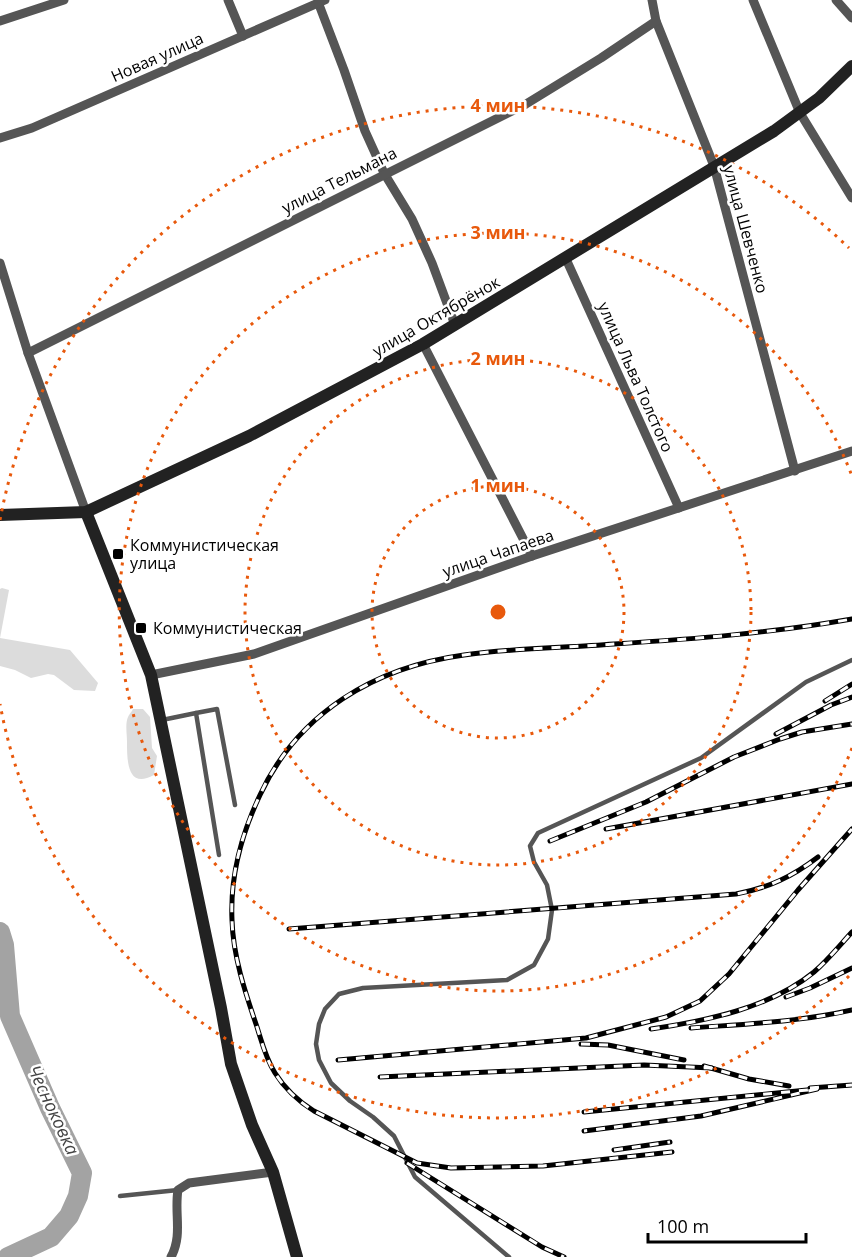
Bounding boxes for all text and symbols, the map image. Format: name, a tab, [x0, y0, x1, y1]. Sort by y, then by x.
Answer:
street label: Новая улица	[107, 27, 207, 87]
text: 4 мин	[470, 93, 526, 117]
street label: улица Тельмана	[278, 141, 400, 219]
street label: улица Шевченко	[718, 162, 774, 296]
text: 3 мин	[470, 220, 526, 244]
street label: улица Октябрёнок	[368, 270, 504, 361]
street label: улица Льва Толстого	[593, 298, 679, 456]
text: 2 мин	[470, 346, 526, 370]
text: 1 мин	[470, 473, 526, 497]
street label: улица Чапаева	[439, 524, 557, 582]
place label: Коммунистическая улица	[130, 534, 279, 574]
marker: Коммунистическая улица	[111, 547, 125, 561]
centre of rings	[488, 602, 508, 622]
place label: Коммунистическая	[153, 617, 302, 639]
marker: Коммунистическая	[134, 621, 148, 635]
water label: Чесноковка	[23, 1061, 85, 1158]
scale bar	[648, 1206, 806, 1244]
text: 100 m	[657, 1214, 709, 1238]

